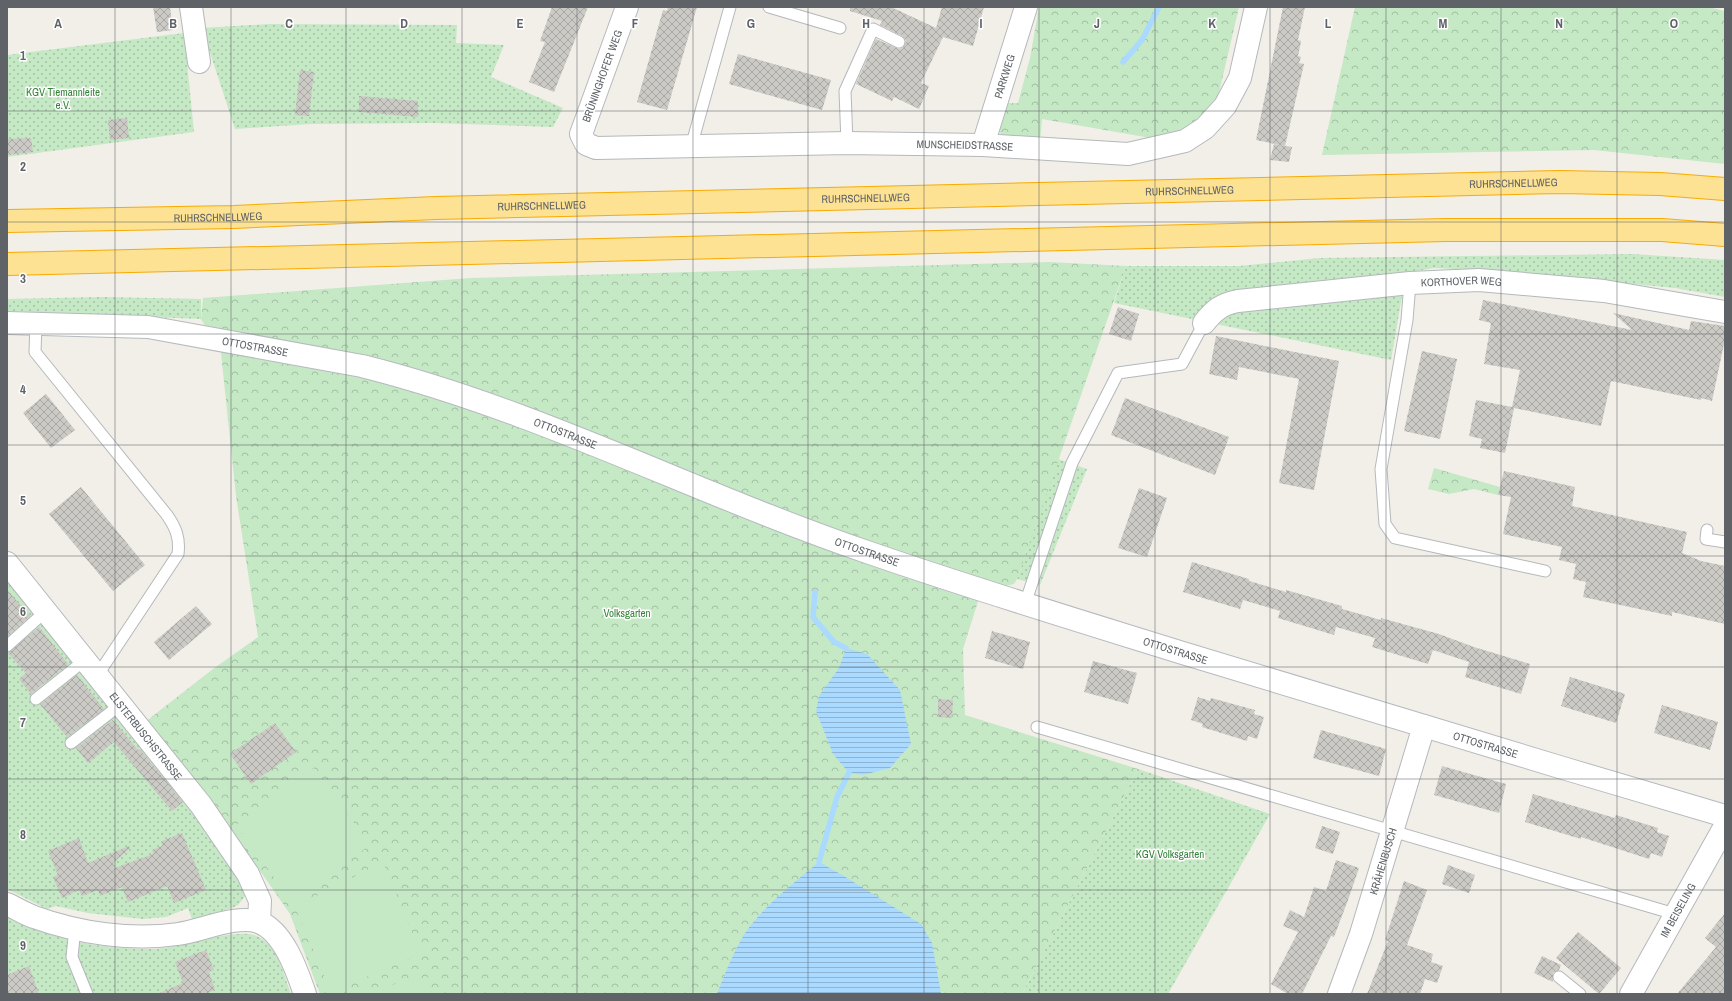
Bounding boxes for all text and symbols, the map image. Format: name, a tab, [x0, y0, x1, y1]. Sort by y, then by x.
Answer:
text: A	[54, 15, 62, 32]
text: B	[169, 15, 177, 32]
text: C	[285, 15, 293, 32]
text: D	[400, 15, 408, 32]
text: E	[516, 15, 524, 32]
text: F	[632, 15, 639, 32]
text: G	[747, 15, 755, 32]
text: H	[862, 15, 870, 32]
text: I	[980, 15, 983, 32]
text: J	[1094, 15, 1100, 32]
text: K	[1208, 15, 1216, 32]
text: L	[1325, 15, 1332, 32]
text: M	[1439, 15, 1448, 32]
text: N	[1555, 15, 1563, 32]
text: O	[1670, 15, 1678, 32]
street label: BRÜNINGHOFER WEG	[579, 28, 625, 124]
text: 1	[20, 47, 26, 64]
street label: PARKWEG	[991, 52, 1018, 100]
park label: KGV Tiemannleite e.V.	[26, 85, 100, 112]
street label: MUNSCHEIDSTRASSE	[916, 137, 1014, 154]
text: 2	[20, 158, 26, 175]
street label: RUHRSCHNELLWEG	[1469, 175, 1558, 191]
street label: RUHRSCHNELLWEG	[1145, 183, 1234, 199]
street label: RUHRSCHNELLWEG	[821, 190, 910, 206]
street label: RUHRSCHNELLWEG	[497, 198, 586, 214]
street label: RUHRSCHNELLWEG	[174, 209, 263, 225]
text: 3	[20, 270, 26, 287]
street label: KORTHOVER WEG	[1421, 273, 1502, 290]
street label: OTTOSTRASSE	[221, 334, 289, 359]
text: 4	[20, 381, 26, 398]
street label: OTTOSTRASSE	[532, 415, 599, 452]
text: 5	[20, 492, 26, 509]
street label: OTTOSTRASSE	[833, 534, 901, 569]
text: 6	[20, 603, 26, 620]
park label: Volksgarten	[603, 606, 651, 620]
street label: OTTOSTRASSE	[1141, 634, 1210, 667]
street label: ELSTERBUSCHSTRASSE	[106, 689, 185, 783]
text: 7	[20, 714, 26, 731]
street label: OTTOSTRASSE	[1451, 729, 1520, 761]
text: 8	[20, 826, 26, 843]
street label: KRÄHENBUSCH	[1366, 826, 1400, 896]
park label: KGV Volksgarten	[1136, 847, 1204, 861]
street label: IM BEISELING	[1657, 881, 1699, 940]
text: 9	[20, 937, 26, 954]

